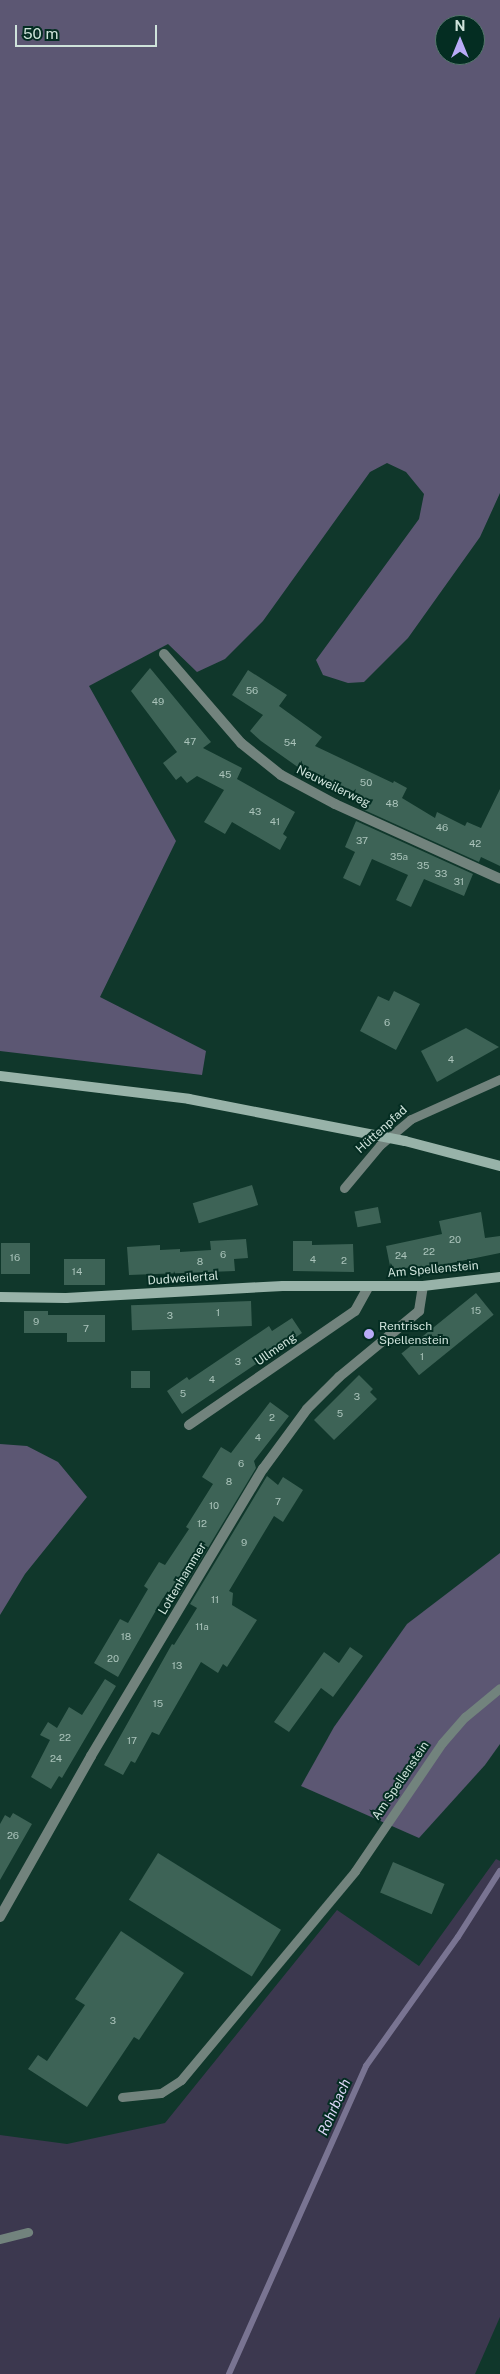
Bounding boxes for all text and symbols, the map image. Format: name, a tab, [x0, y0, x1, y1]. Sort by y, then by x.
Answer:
scale bar	[18, 15, 160, 47]
north arrow	[435, 15, 485, 65]
text: N	[455, 18, 465, 34]
text: 50 m	[23, 25, 58, 42]
house number: 56	[246, 685, 258, 697]
house number: 49	[152, 696, 164, 708]
house number: 47	[184, 736, 196, 748]
house number: 54	[284, 737, 296, 749]
street label: Neuweilerweg	[294, 763, 372, 811]
house number: 45	[219, 769, 231, 781]
house number: 50	[360, 777, 372, 789]
house number: 48	[386, 798, 398, 810]
house number: 43	[249, 806, 261, 818]
house number: 41	[270, 816, 280, 828]
house number: 46	[436, 822, 448, 834]
house number: 37	[356, 835, 368, 847]
house number: 42	[469, 838, 481, 850]
house number: 35a	[390, 851, 408, 863]
house number: 35	[417, 860, 429, 872]
house number: 33	[435, 868, 447, 880]
house number: 31	[454, 876, 464, 888]
house number: 6	[384, 1017, 390, 1029]
house number: 4	[448, 1054, 454, 1066]
street label: Hüttenpfad	[353, 1103, 411, 1157]
house number: 20	[449, 1234, 461, 1246]
house number: 22	[423, 1246, 435, 1258]
house number: 6	[220, 1249, 226, 1261]
house number: 24	[395, 1250, 407, 1262]
house number: 16	[10, 1252, 20, 1264]
house number: 4	[310, 1254, 316, 1266]
house number: 2	[341, 1255, 347, 1267]
house number: 8	[197, 1256, 203, 1268]
street label: Am Spellenstein	[387, 1259, 479, 1281]
house number: 14	[72, 1266, 82, 1278]
street label: Dudweilertal	[147, 1269, 219, 1289]
house number: 15	[471, 1305, 481, 1317]
house number: 1	[216, 1307, 220, 1319]
house number: 3	[167, 1310, 173, 1322]
house number: 9	[33, 1316, 39, 1328]
place label: Rentrisch Spellenstein	[379, 1320, 449, 1348]
house number: 7	[83, 1323, 89, 1335]
marker: Rentrisch Spellenstein	[363, 1328, 375, 1340]
street label: Ullmeng	[253, 1331, 299, 1369]
house number: 1	[420, 1351, 424, 1363]
house number: 3	[235, 1356, 241, 1368]
house number: 4	[209, 1374, 215, 1386]
house number: 5	[180, 1388, 186, 1400]
house number: 3	[354, 1391, 360, 1403]
house number: 5	[337, 1408, 343, 1420]
house number: 2	[269, 1412, 275, 1424]
house number: 4	[255, 1432, 261, 1444]
house number: 6	[238, 1458, 244, 1470]
house number: 8	[226, 1476, 232, 1488]
house number: 7	[275, 1496, 281, 1508]
house number: 10	[209, 1500, 219, 1512]
house number: 12	[197, 1518, 207, 1530]
house number: 9	[241, 1537, 247, 1549]
street label: Lottenhammer	[156, 1540, 210, 1618]
house number: 11	[211, 1594, 219, 1606]
house number: 11a	[195, 1621, 209, 1633]
house number: 18	[121, 1631, 131, 1643]
house number: 20	[107, 1653, 119, 1665]
house number: 13	[172, 1660, 182, 1672]
house number: 15	[153, 1698, 163, 1710]
house number: 22	[59, 1732, 71, 1744]
house number: 17	[127, 1735, 137, 1747]
street label: Am Spellenstein	[369, 1739, 433, 1823]
house number: 24	[50, 1753, 62, 1765]
house number: 26	[7, 1830, 19, 1842]
house number: 3	[110, 2015, 116, 2027]
water label: Rohrbach	[314, 2076, 354, 2138]

